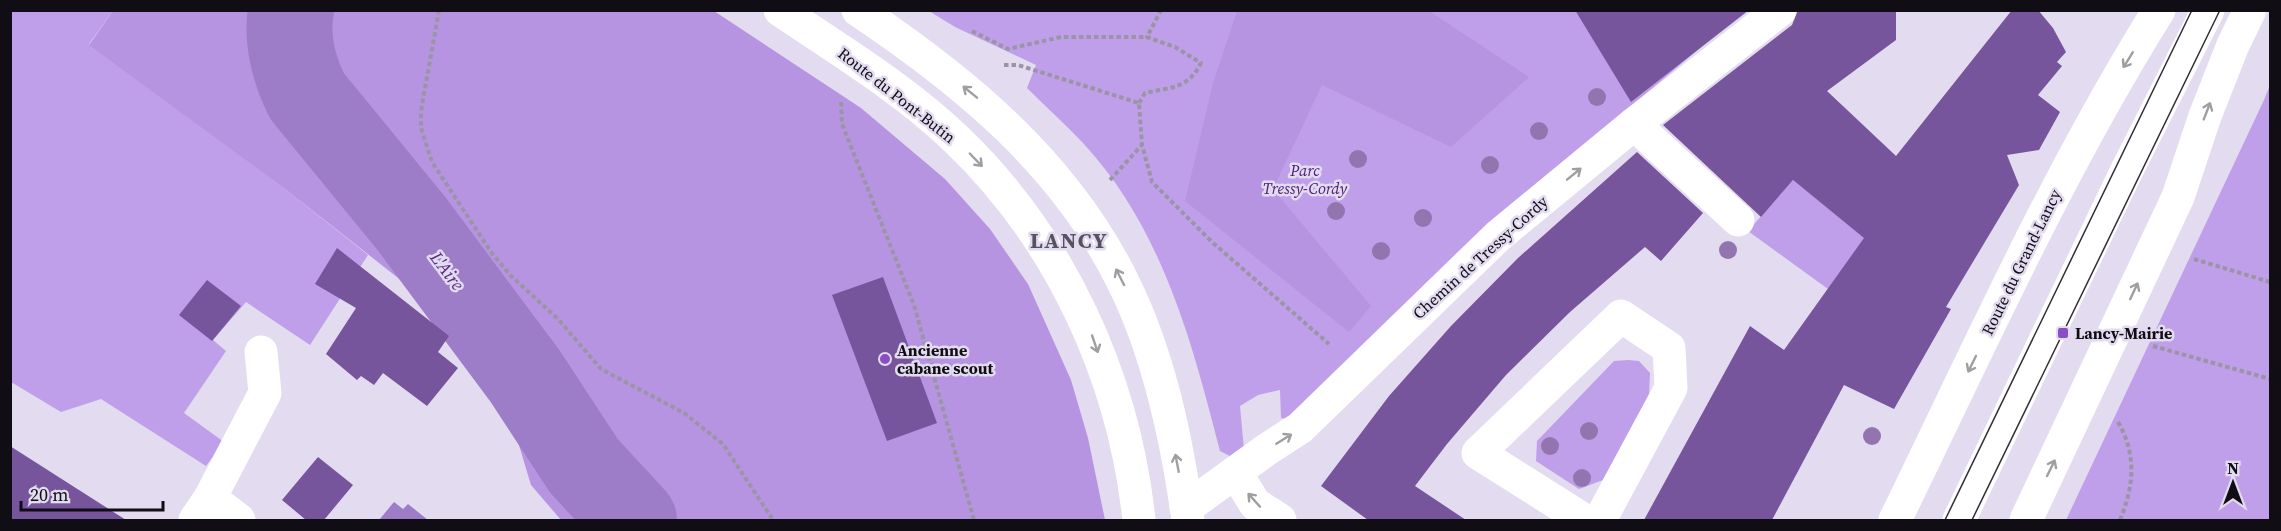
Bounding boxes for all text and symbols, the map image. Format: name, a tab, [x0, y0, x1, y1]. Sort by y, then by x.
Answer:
street label: Route du Pont-Butin	[834, 42, 961, 148]
one-way arrow	[2122, 51, 2134, 68]
one-way arrow	[962, 86, 978, 99]
one-way arrow	[2202, 102, 2213, 121]
one-way arrow	[969, 153, 984, 168]
park label: Parc Tressy-Cordy	[1263, 159, 1348, 199]
one-way arrow	[1566, 167, 1581, 181]
street label: Route du Grand-Lancy	[1976, 185, 2066, 339]
street label: Chemin de Tressy-Cordy	[1408, 190, 1553, 324]
district label: LANCY	[1030, 225, 1108, 255]
water label: L'Aire	[424, 245, 471, 296]
one-way arrow	[1114, 269, 1126, 287]
one-way arrow	[2129, 283, 2141, 301]
place label: Lancy-Mairie	[2075, 322, 2172, 344]
marker: Lancy-Mairie	[2056, 326, 2070, 340]
one-way arrow	[1091, 334, 1102, 353]
place label: Ancienne cabane scout	[897, 339, 993, 379]
marker: Ancienne cabane scout	[878, 352, 892, 366]
one-way arrow	[1965, 354, 1977, 372]
one-way arrow	[1275, 432, 1292, 444]
north arrow	[2203, 453, 2263, 513]
one-way arrow	[1171, 454, 1182, 473]
text: N	[2227, 457, 2239, 479]
one-way arrow	[2046, 459, 2058, 477]
scale bar	[21, 474, 164, 512]
text: 20 m	[30, 482, 68, 507]
one-way arrow	[1247, 493, 1261, 508]

